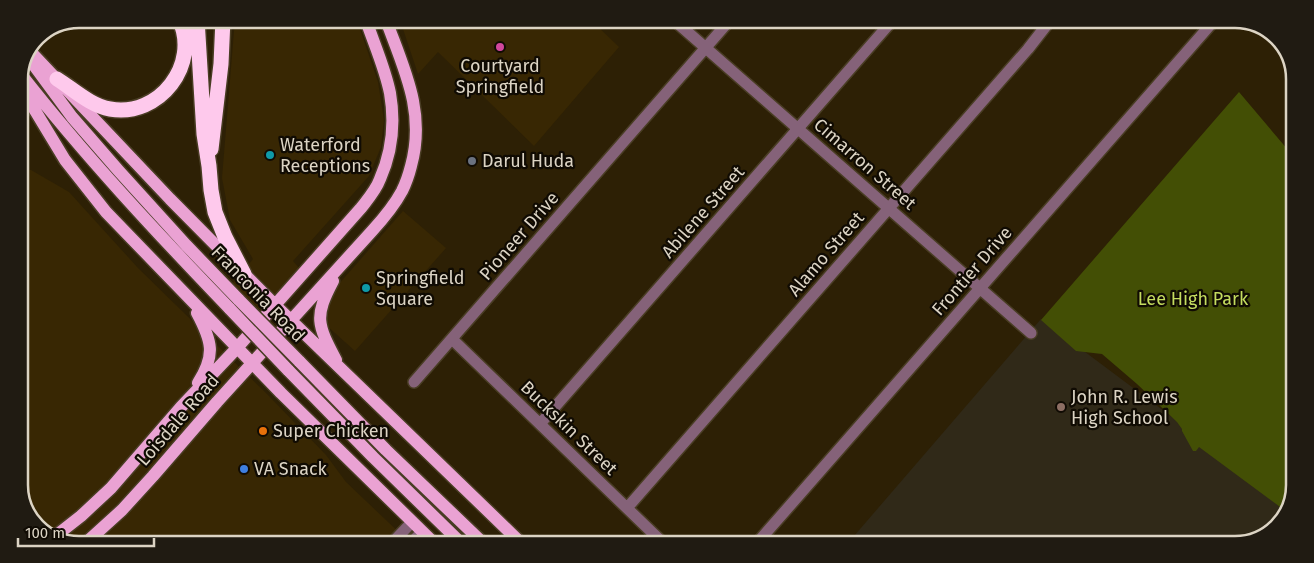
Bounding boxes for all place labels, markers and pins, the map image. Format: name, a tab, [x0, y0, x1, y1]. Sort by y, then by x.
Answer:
marker: Courtyard Springfield	[494, 41, 506, 53]
place label: Courtyard Springfield	[456, 55, 544, 98]
place label: Waterford Receptions	[280, 134, 370, 177]
marker: Waterford Receptions	[264, 149, 276, 161]
place label: Darul Huda	[482, 150, 574, 172]
marker: Darul Huda	[466, 155, 478, 167]
place label: Springfield Square	[376, 267, 465, 310]
marker: Springfield Square	[360, 282, 372, 294]
place label: John R. Lewis High School	[1071, 386, 1178, 429]
marker: John R. Lewis High School	[1055, 401, 1067, 413]
place label: Super Chicken	[273, 420, 389, 442]
marker: Super Chicken	[257, 425, 269, 437]
place label: VA Snack	[254, 458, 328, 480]
marker: VA Snack	[238, 463, 250, 475]

